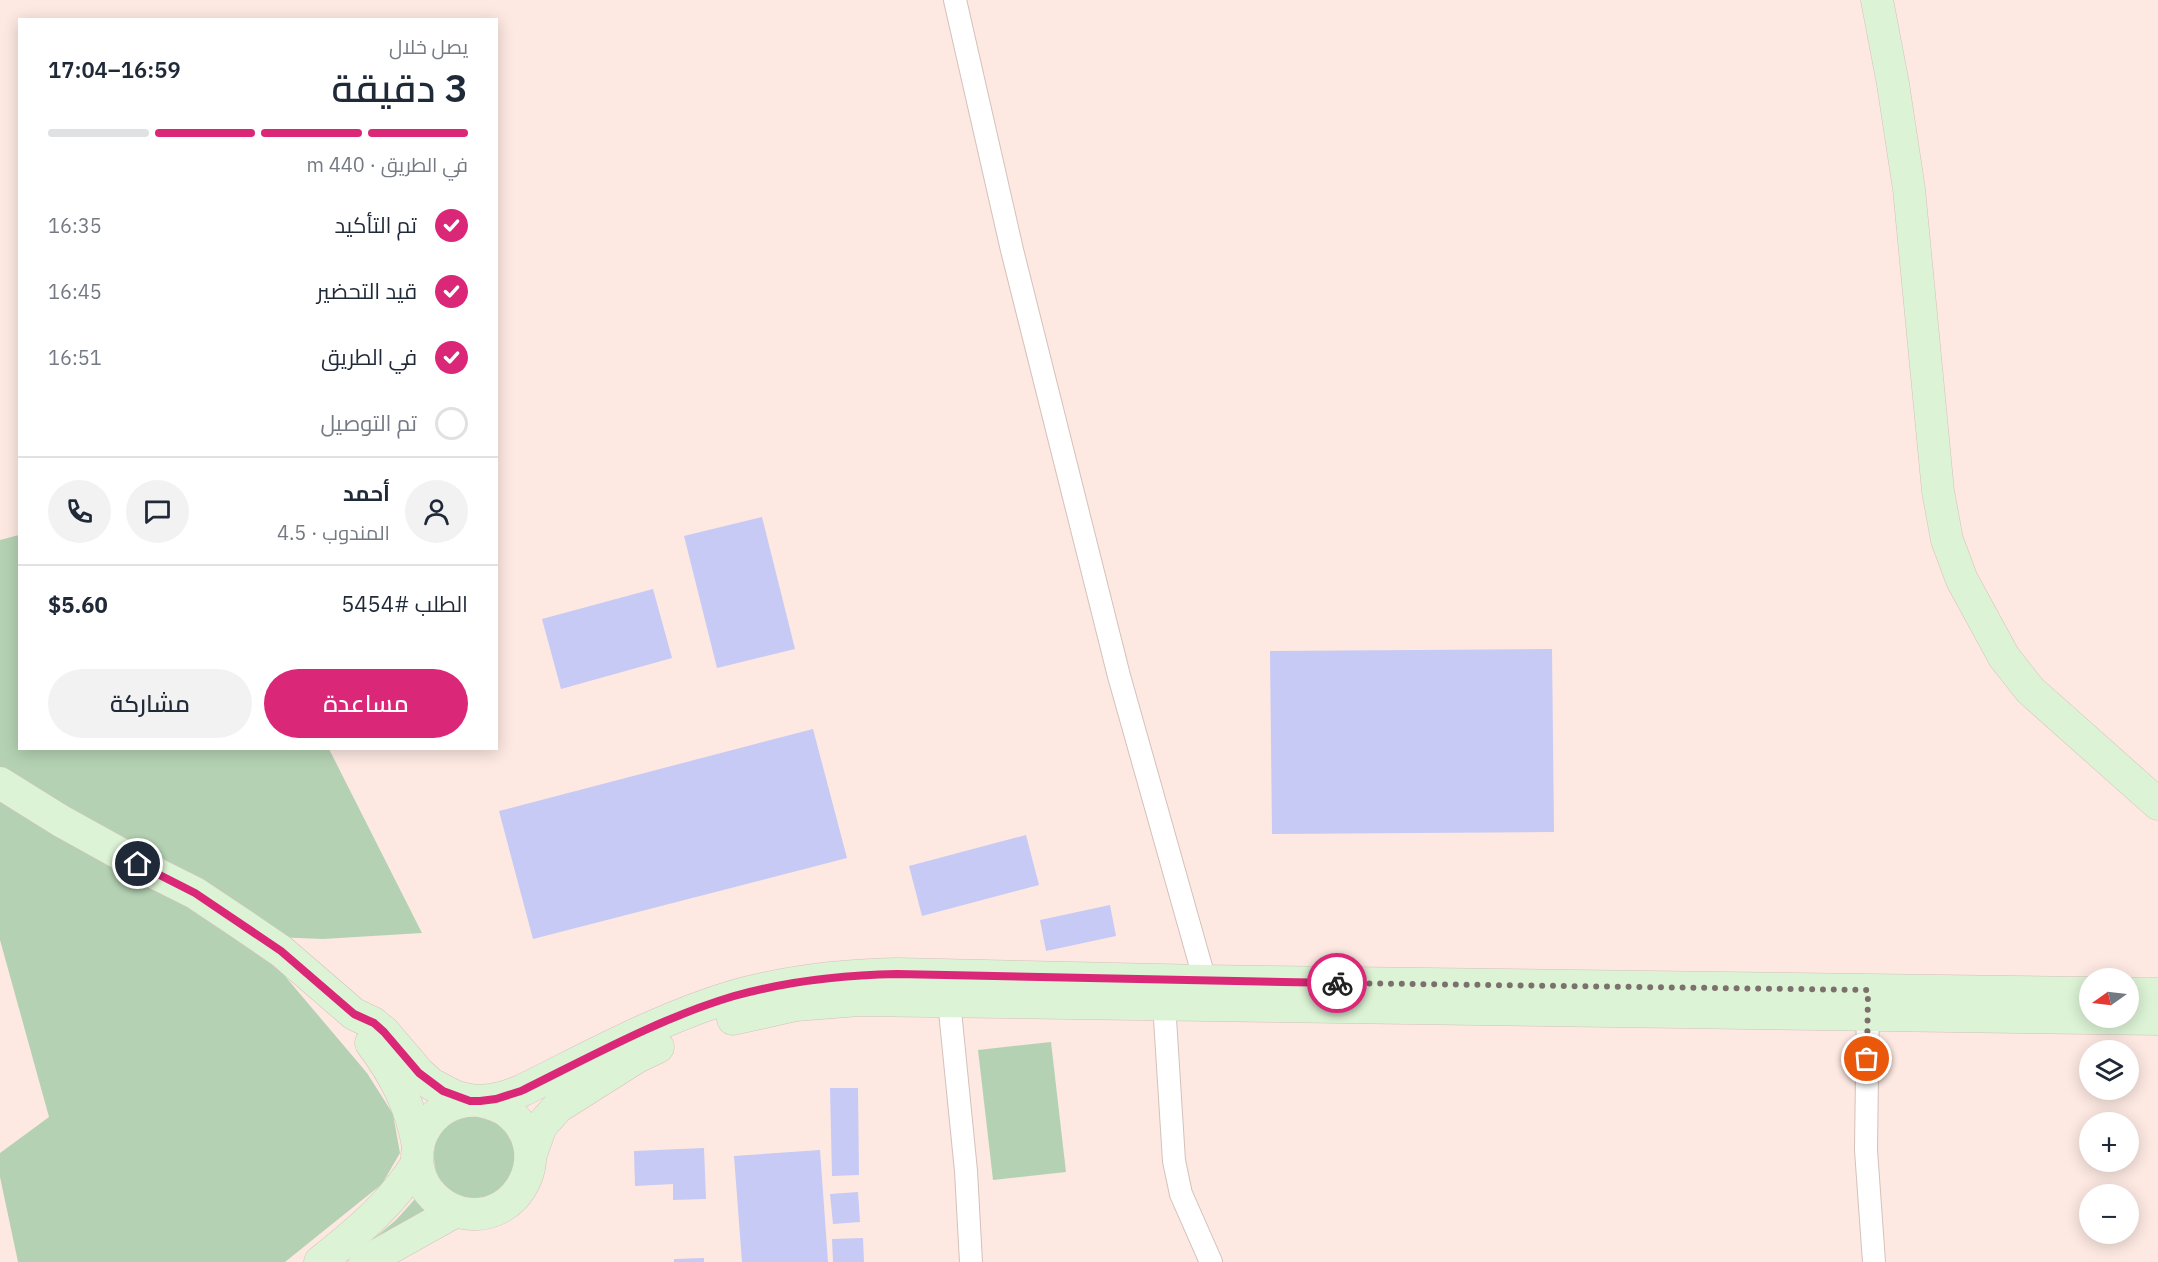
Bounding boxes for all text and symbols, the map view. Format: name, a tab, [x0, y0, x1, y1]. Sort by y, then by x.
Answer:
text: يصل خلال	[389, 33, 468, 60]
text: 16:59–17:04	[48, 55, 181, 84]
text: 3 دقيقة	[332, 62, 468, 113]
text: في الطريق · 440 m	[307, 151, 468, 178]
icon: check	[435, 209, 468, 242]
text: تم التأكيد	[335, 210, 417, 239]
text: 16:35	[48, 212, 102, 239]
icon: check	[435, 275, 468, 308]
text: قيد التحضير	[317, 276, 417, 305]
text: 16:45	[48, 278, 102, 305]
icon: check	[435, 341, 468, 374]
text: في الطريق	[321, 342, 417, 371]
text: 16:51	[48, 344, 102, 371]
text: تم التوصيل	[320, 408, 417, 437]
text: أحمد	[343, 478, 390, 507]
button: phone	[48, 480, 111, 543]
button: chat	[126, 480, 189, 543]
button: person	[405, 480, 468, 543]
text: المندوب · 4.5	[277, 519, 390, 546]
text: الطلب #5454	[341, 589, 468, 618]
text: $5.60	[48, 590, 108, 619]
button: مشاركة	[48, 669, 252, 738]
button: مساعدة	[264, 669, 468, 738]
pin	[112, 838, 163, 889]
icon: home	[121, 847, 154, 880]
courier	[1307, 953, 1367, 1013]
icon: bike	[1321, 967, 1354, 1000]
north arrow	[2079, 968, 2139, 1028]
map controls	[2079, 968, 2139, 1244]
pin	[1841, 1033, 1892, 1084]
button: layers	[2079, 1040, 2139, 1100]
icon: bag	[1850, 1042, 1883, 1075]
button: +	[2079, 1112, 2139, 1172]
button: −	[2079, 1184, 2139, 1244]

